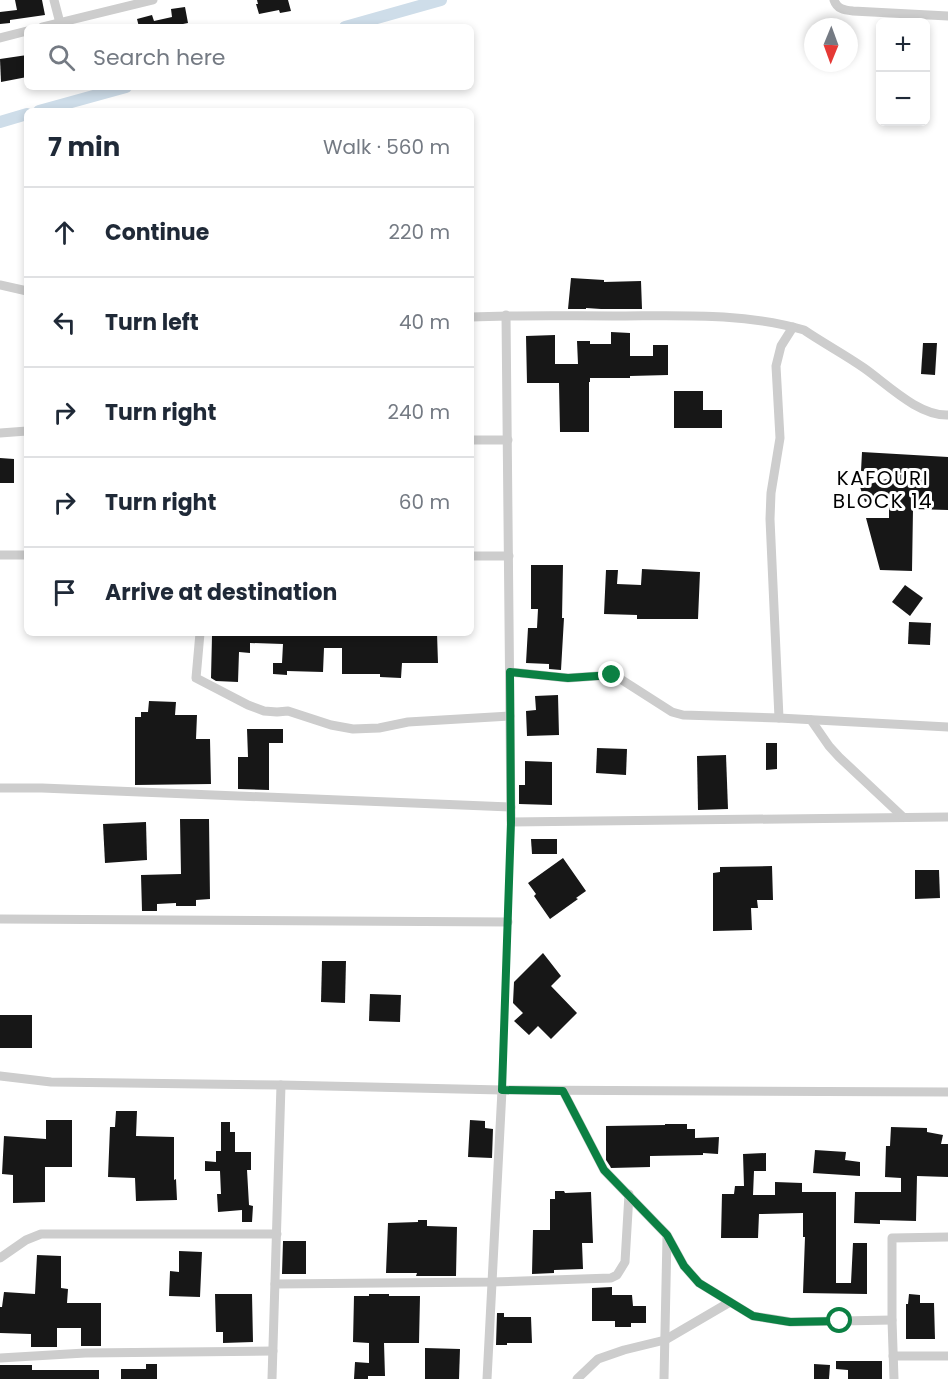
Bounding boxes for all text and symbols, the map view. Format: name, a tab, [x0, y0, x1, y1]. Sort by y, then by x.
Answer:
north arrow	[804, 18, 858, 72]
map controls	[876, 18, 930, 126]
button: +	[876, 18, 930, 72]
search box	[24, 24, 474, 90]
icon: search	[45, 41, 78, 74]
text: Search here	[93, 42, 226, 73]
button: −	[876, 72, 930, 126]
text: 7 min	[48, 129, 120, 165]
text: Walk · 560 m	[323, 133, 450, 161]
icon: ahead	[48, 216, 81, 249]
text: Continue	[105, 217, 209, 248]
text: 220 m	[389, 218, 450, 246]
icon: left	[48, 306, 81, 339]
text: Turn left	[105, 307, 199, 338]
text: 40 m	[399, 308, 450, 336]
icon: right	[48, 396, 81, 429]
text: Turn right	[105, 397, 216, 428]
text: 240 m	[387, 398, 450, 426]
district label: KAFOURI BLOCK 14	[833, 464, 933, 515]
icon: right	[48, 486, 81, 519]
text: Turn right	[105, 487, 216, 518]
text: 60 m	[399, 488, 450, 516]
icon: arrive	[48, 576, 81, 609]
text: Arrive at destination	[105, 577, 337, 608]
route end	[598, 661, 624, 687]
route start	[826, 1307, 852, 1333]

